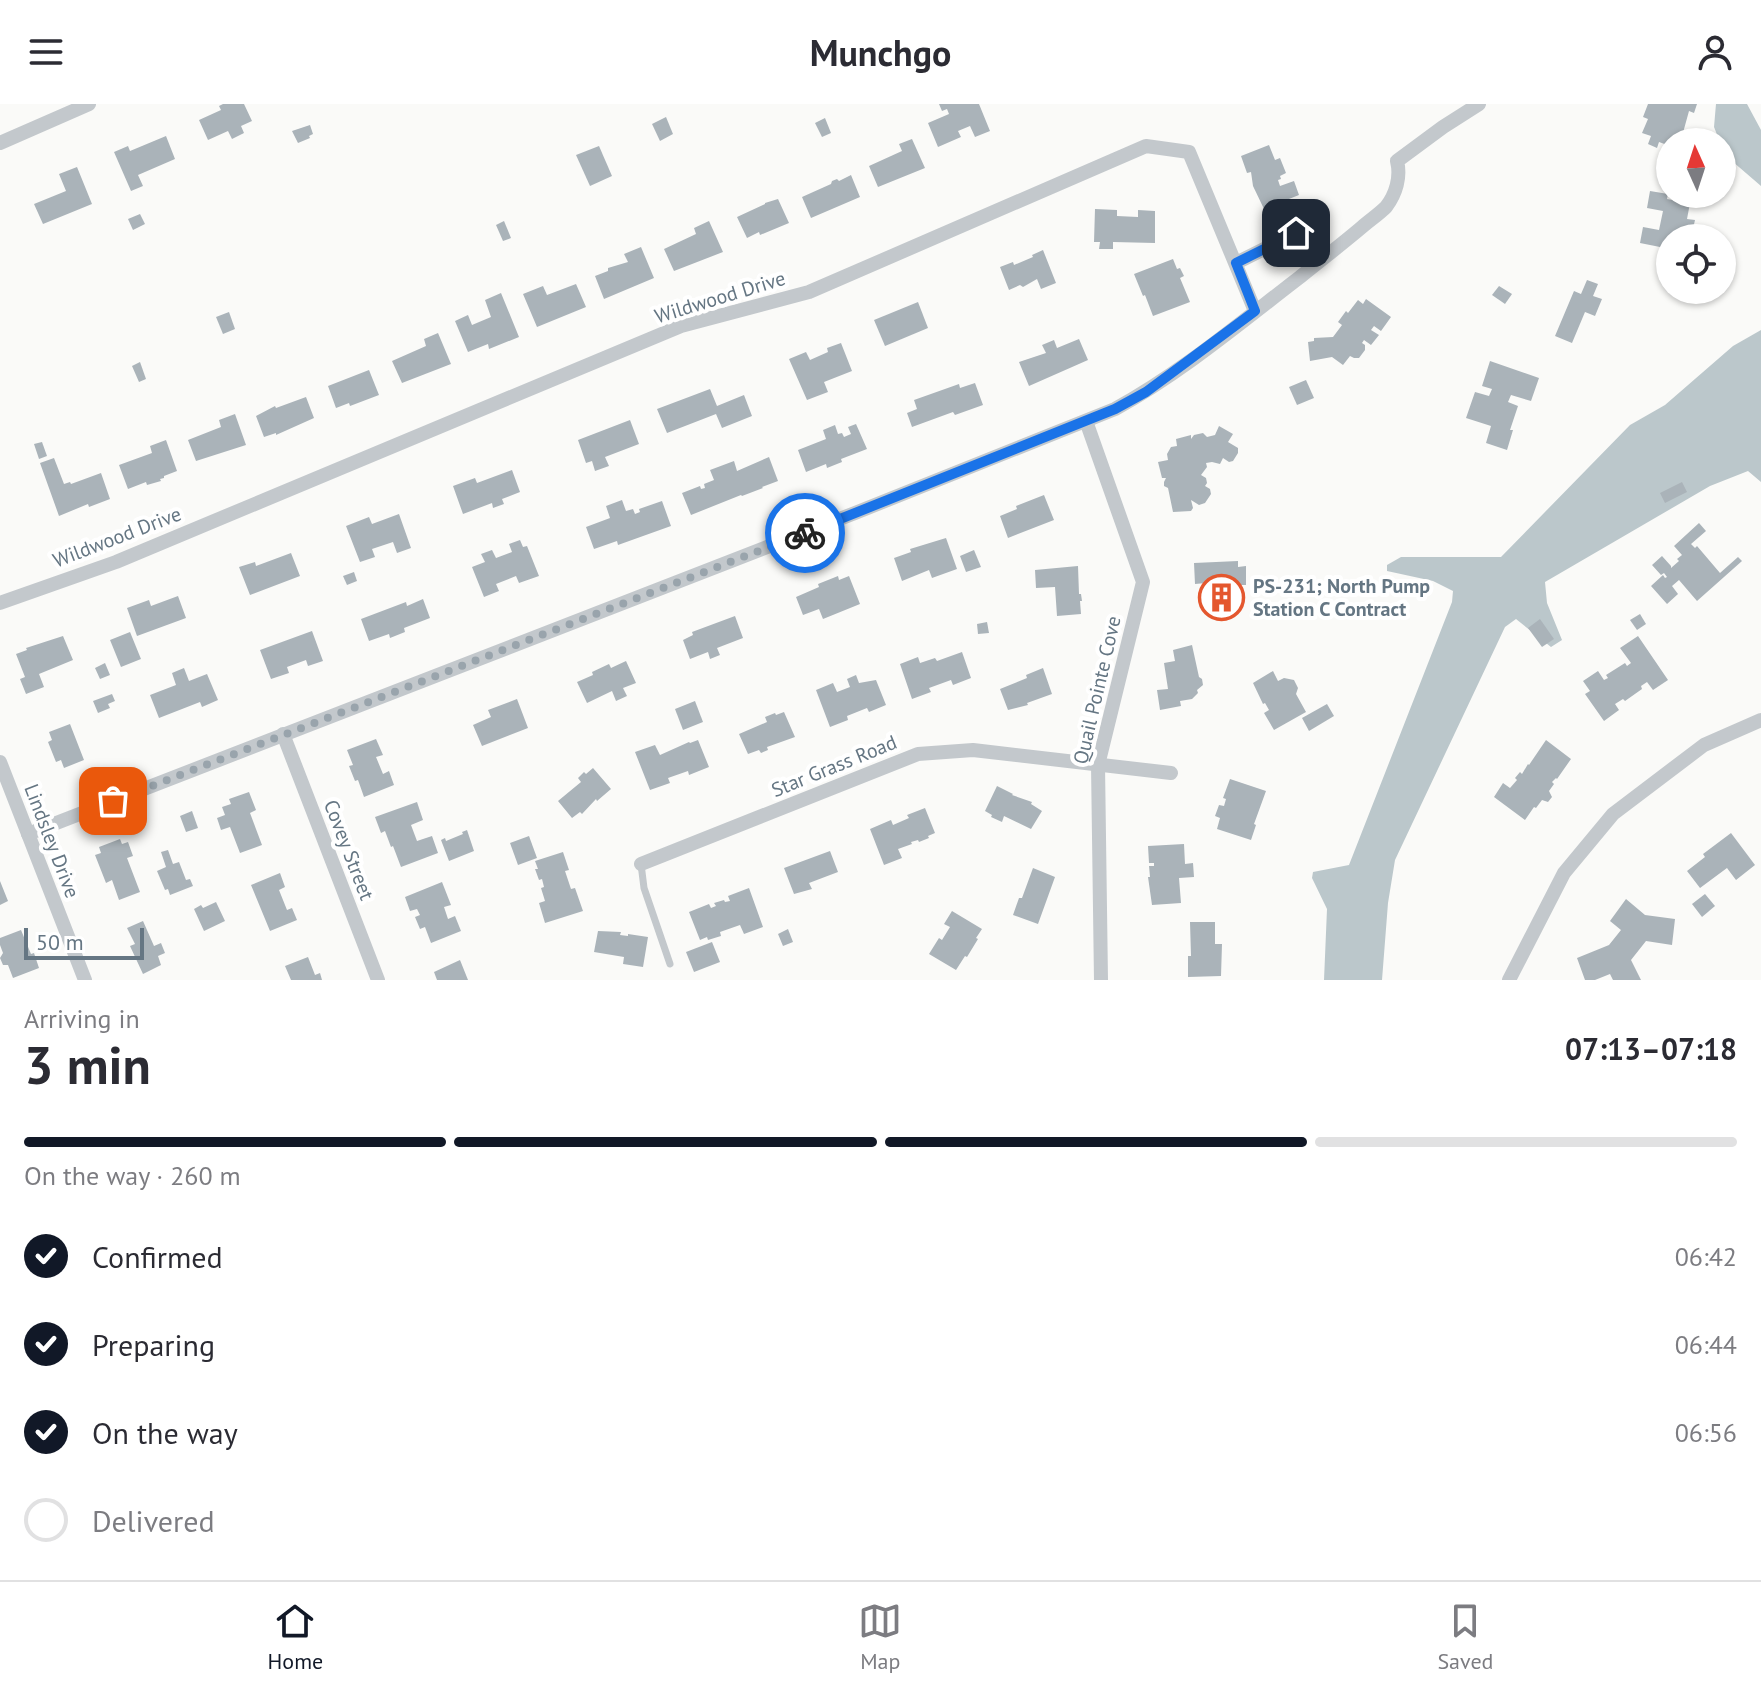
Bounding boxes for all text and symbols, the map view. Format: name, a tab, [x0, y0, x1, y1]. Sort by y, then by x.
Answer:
text: Munchgo	[810, 29, 951, 76]
icon: menu	[24, 30, 68, 74]
icon: person	[1693, 30, 1737, 74]
north arrow	[1656, 128, 1736, 208]
map controls	[1656, 128, 1736, 304]
pin	[1262, 199, 1330, 267]
icon: home	[1274, 211, 1318, 255]
button: locate	[1656, 224, 1736, 304]
street label: Wildwood Drive	[651, 265, 789, 329]
courier	[765, 493, 845, 573]
street label: Wildwood Drive	[49, 501, 185, 573]
icon: bike	[783, 511, 827, 555]
building icon: PS-231; North Pump Station C Contract	[1198, 573, 1246, 621]
place label: PS-231; North Pump Station C Contract	[1253, 573, 1430, 622]
street label: Quail Pointe Cove	[1067, 613, 1127, 767]
street label: Star Grass Road	[767, 729, 901, 803]
pin	[79, 767, 147, 835]
icon: bag	[91, 779, 135, 823]
street label: Lindsley Drive	[18, 780, 86, 902]
street label: Covey Street	[318, 796, 380, 904]
scale bar	[24, 924, 144, 960]
text: 50 m	[36, 928, 84, 956]
text: Arriving in	[24, 1002, 140, 1035]
text: 07:13–07:18	[1565, 1029, 1737, 1068]
text: 3 min	[24, 1031, 151, 1098]
text: On the way · 260 m	[24, 1159, 241, 1192]
icon: check	[24, 1234, 68, 1278]
text: Confirmed	[92, 1237, 223, 1276]
text: 06:42	[1675, 1240, 1737, 1273]
icon: check	[24, 1322, 68, 1366]
text: Preparing	[92, 1325, 215, 1364]
text: 06:44	[1675, 1328, 1737, 1361]
icon: check	[24, 1410, 68, 1454]
text: On the way	[92, 1413, 238, 1452]
text: 06:56	[1675, 1416, 1737, 1449]
text: Delivered	[92, 1501, 215, 1540]
tab: Home	[268, 1599, 323, 1675]
tab: Map	[858, 1599, 902, 1675]
tab: Saved	[1437, 1599, 1493, 1675]

